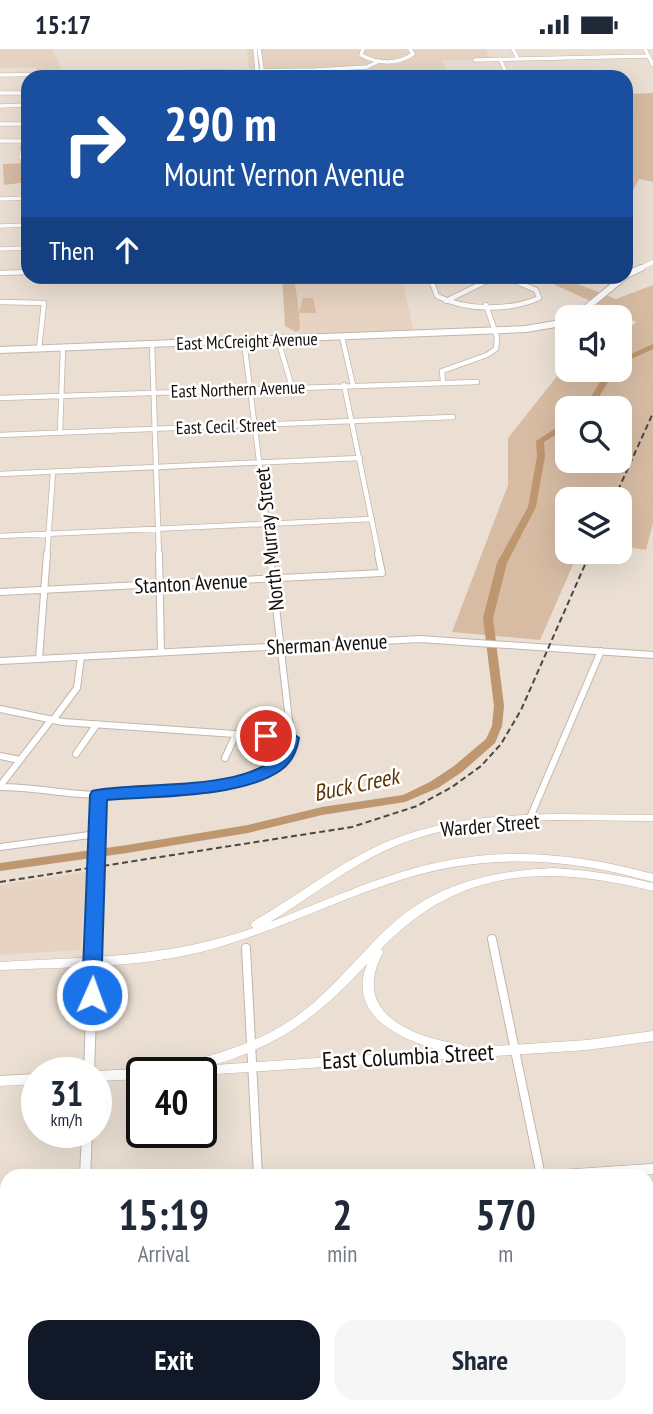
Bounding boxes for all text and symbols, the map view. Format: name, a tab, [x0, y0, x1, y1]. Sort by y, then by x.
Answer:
text: 15:17	[35, 8, 91, 41]
text: 290 m	[164, 91, 277, 155]
icon: right	[49, 98, 140, 189]
text: Mount Vernon Avenue	[164, 153, 405, 195]
icon: ahead	[108, 231, 146, 269]
text: Then	[49, 234, 94, 267]
map controls	[555, 305, 632, 564]
button: sound	[555, 305, 632, 382]
street label: East McCreight Avenue	[176, 327, 318, 355]
street label: East Northern Avenue	[170, 375, 306, 403]
button: search	[555, 396, 632, 473]
street label: East Cecil Street	[175, 413, 277, 439]
street label: North Murray Street	[248, 466, 290, 612]
button: layers	[555, 487, 632, 564]
street label: Stanton Avenue	[134, 567, 248, 599]
street label: Sherman Avenue	[266, 627, 388, 661]
pin	[236, 706, 296, 766]
icon: arrive	[247, 717, 285, 755]
water label: Buck Creek	[311, 760, 404, 807]
street label: Warder Street	[440, 807, 541, 843]
position arrow	[55, 958, 129, 1032]
street label: East Columbia Street	[321, 1036, 495, 1076]
speed limit sign: 40	[126, 1057, 217, 1148]
text: 31	[50, 1070, 83, 1116]
text: km/h	[51, 1108, 82, 1131]
text: 15:19	[118, 1187, 209, 1242]
text: 2	[332, 1187, 352, 1242]
text: 570	[476, 1187, 536, 1242]
text: Arrival	[138, 1239, 190, 1268]
text: min	[327, 1239, 357, 1268]
text: m	[498, 1239, 513, 1268]
button: Exit	[28, 1320, 320, 1400]
button: Share	[334, 1320, 626, 1400]

